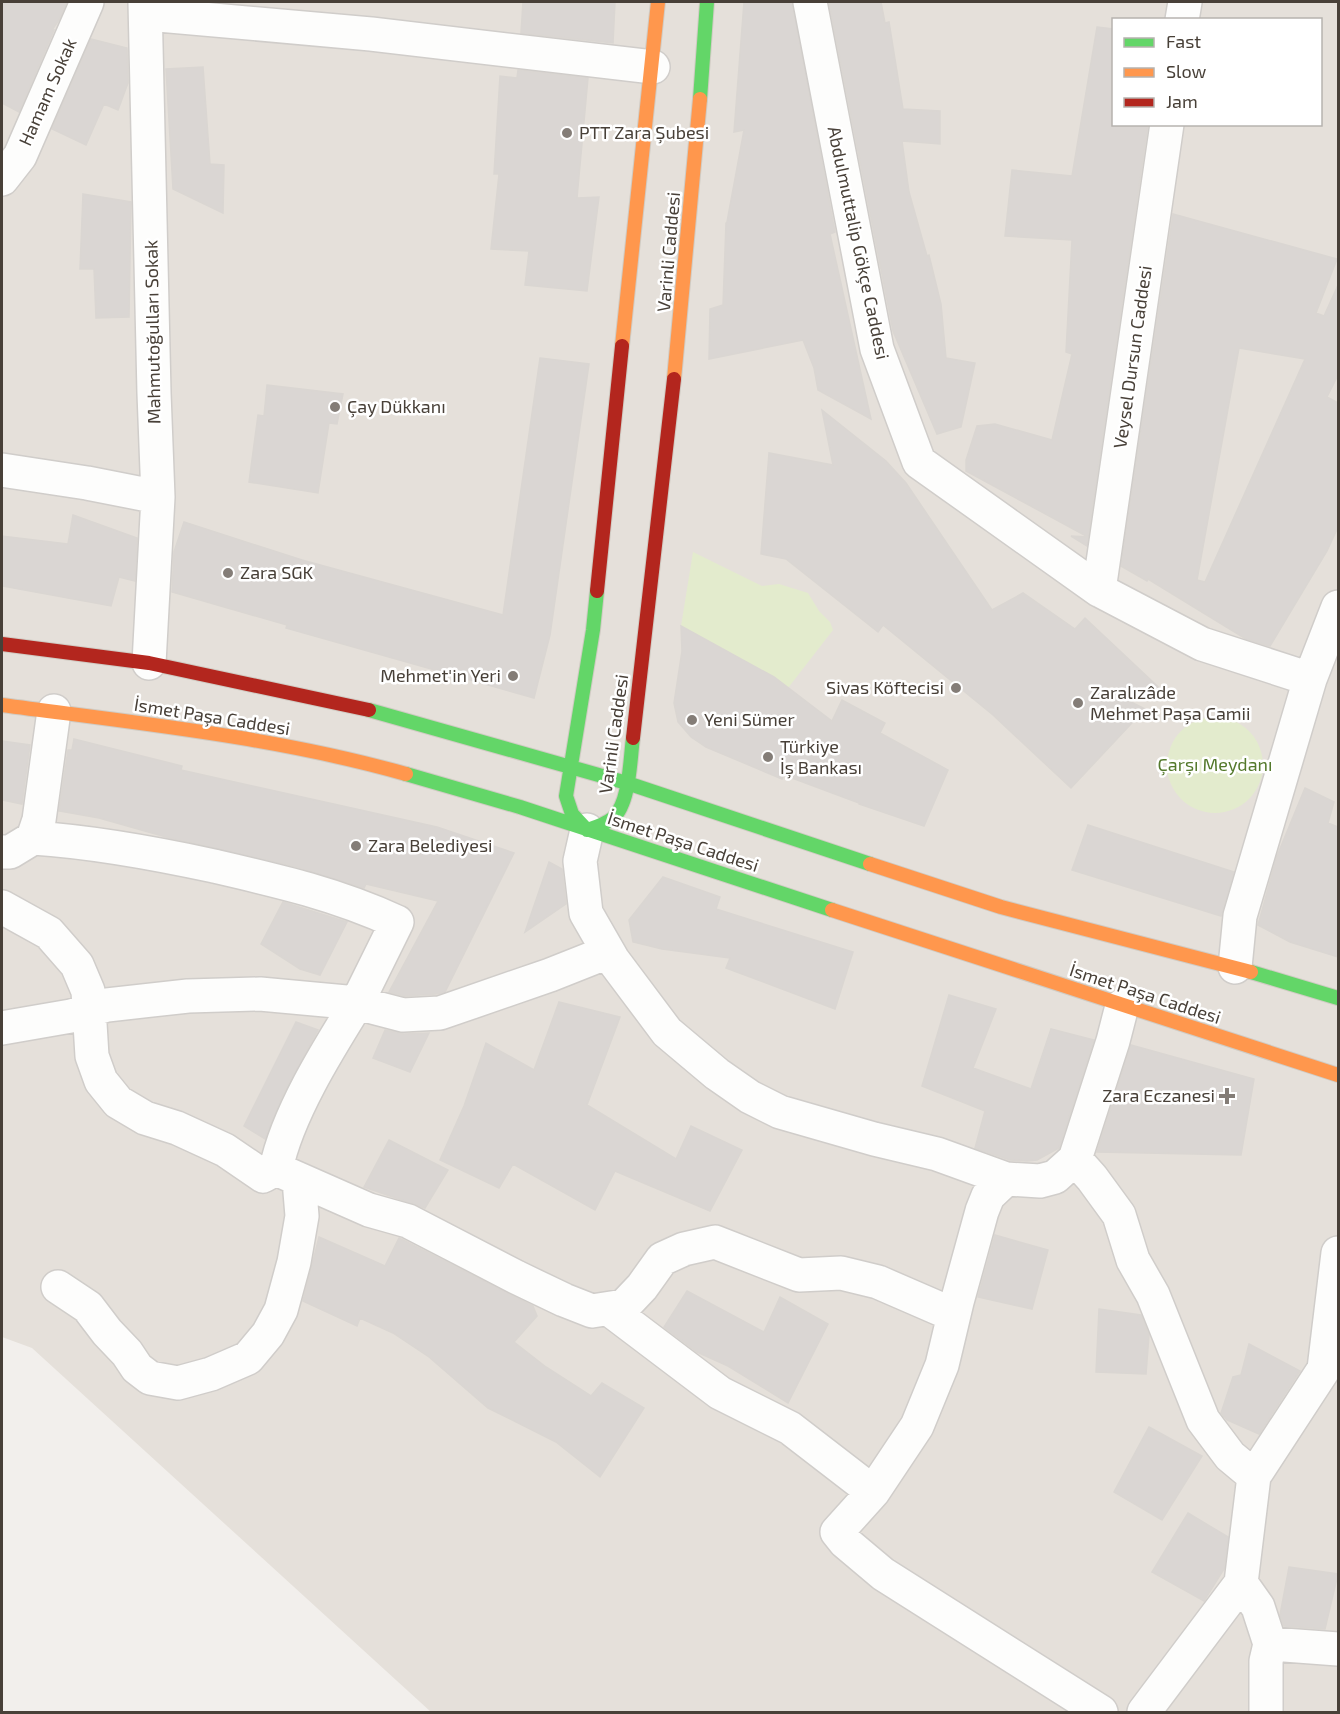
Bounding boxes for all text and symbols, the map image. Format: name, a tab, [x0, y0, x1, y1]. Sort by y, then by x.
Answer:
legend	[1112, 18, 1322, 126]
text: Fast	[1166, 30, 1201, 52]
street label: Hamam Sokak	[13, 34, 81, 149]
text: Slow	[1166, 60, 1207, 82]
text: Jam	[1166, 90, 1198, 112]
place label: PTT Zara Şubesi	[579, 121, 709, 144]
street label: Abdulmuttalip Gökçe Caddesi	[822, 124, 894, 362]
marker: PTT Zara Şubesi	[560, 126, 574, 140]
street label: Varinli Caddesi	[652, 191, 684, 313]
street label: Mahmutoğulları Sokak	[139, 240, 165, 424]
street label: Veysel Dursun Caddesi	[1108, 264, 1156, 450]
place label: Çay Dükkanı	[347, 395, 446, 418]
marker: Çay Dükkanı	[328, 400, 342, 414]
place label: Zara SGK	[240, 561, 314, 583]
marker: Zara SGK	[221, 566, 235, 580]
place label: Mehmet'in Yeri	[380, 664, 501, 686]
marker: Mehmet'in Yeri	[506, 669, 520, 683]
street label: Varinli Caddesi	[594, 673, 632, 795]
place label: Sivas Köftecisi	[826, 676, 944, 698]
marker: Sivas Köftecisi	[949, 681, 963, 695]
place label: Zaralızâde Mehmet Paşa Camii	[1090, 681, 1251, 725]
street label: İsmet Paşa Caddesi	[132, 693, 292, 740]
marker: Zaralızâde Mehmet Paşa Camii	[1071, 696, 1085, 710]
place label: Yeni Sümer	[704, 708, 795, 730]
marker: Yeni Sümer	[685, 713, 699, 727]
place label: Türkiye İş Bankası	[780, 735, 862, 779]
marker: Türkiye İş Bankası	[761, 750, 775, 764]
park label: Çarşı Meydanı	[1158, 753, 1272, 776]
street label: İsmet Paşa Caddesi	[605, 806, 762, 877]
place label: Zara Belediyesi	[368, 834, 493, 856]
marker: Zara Belediyesi	[349, 839, 363, 853]
street label: İsmet Paşa Caddesi	[1067, 958, 1224, 1029]
place label: Zara Eczanesi	[1102, 1084, 1215, 1106]
marker: Zara Eczanesi	[1220, 1089, 1234, 1103]

